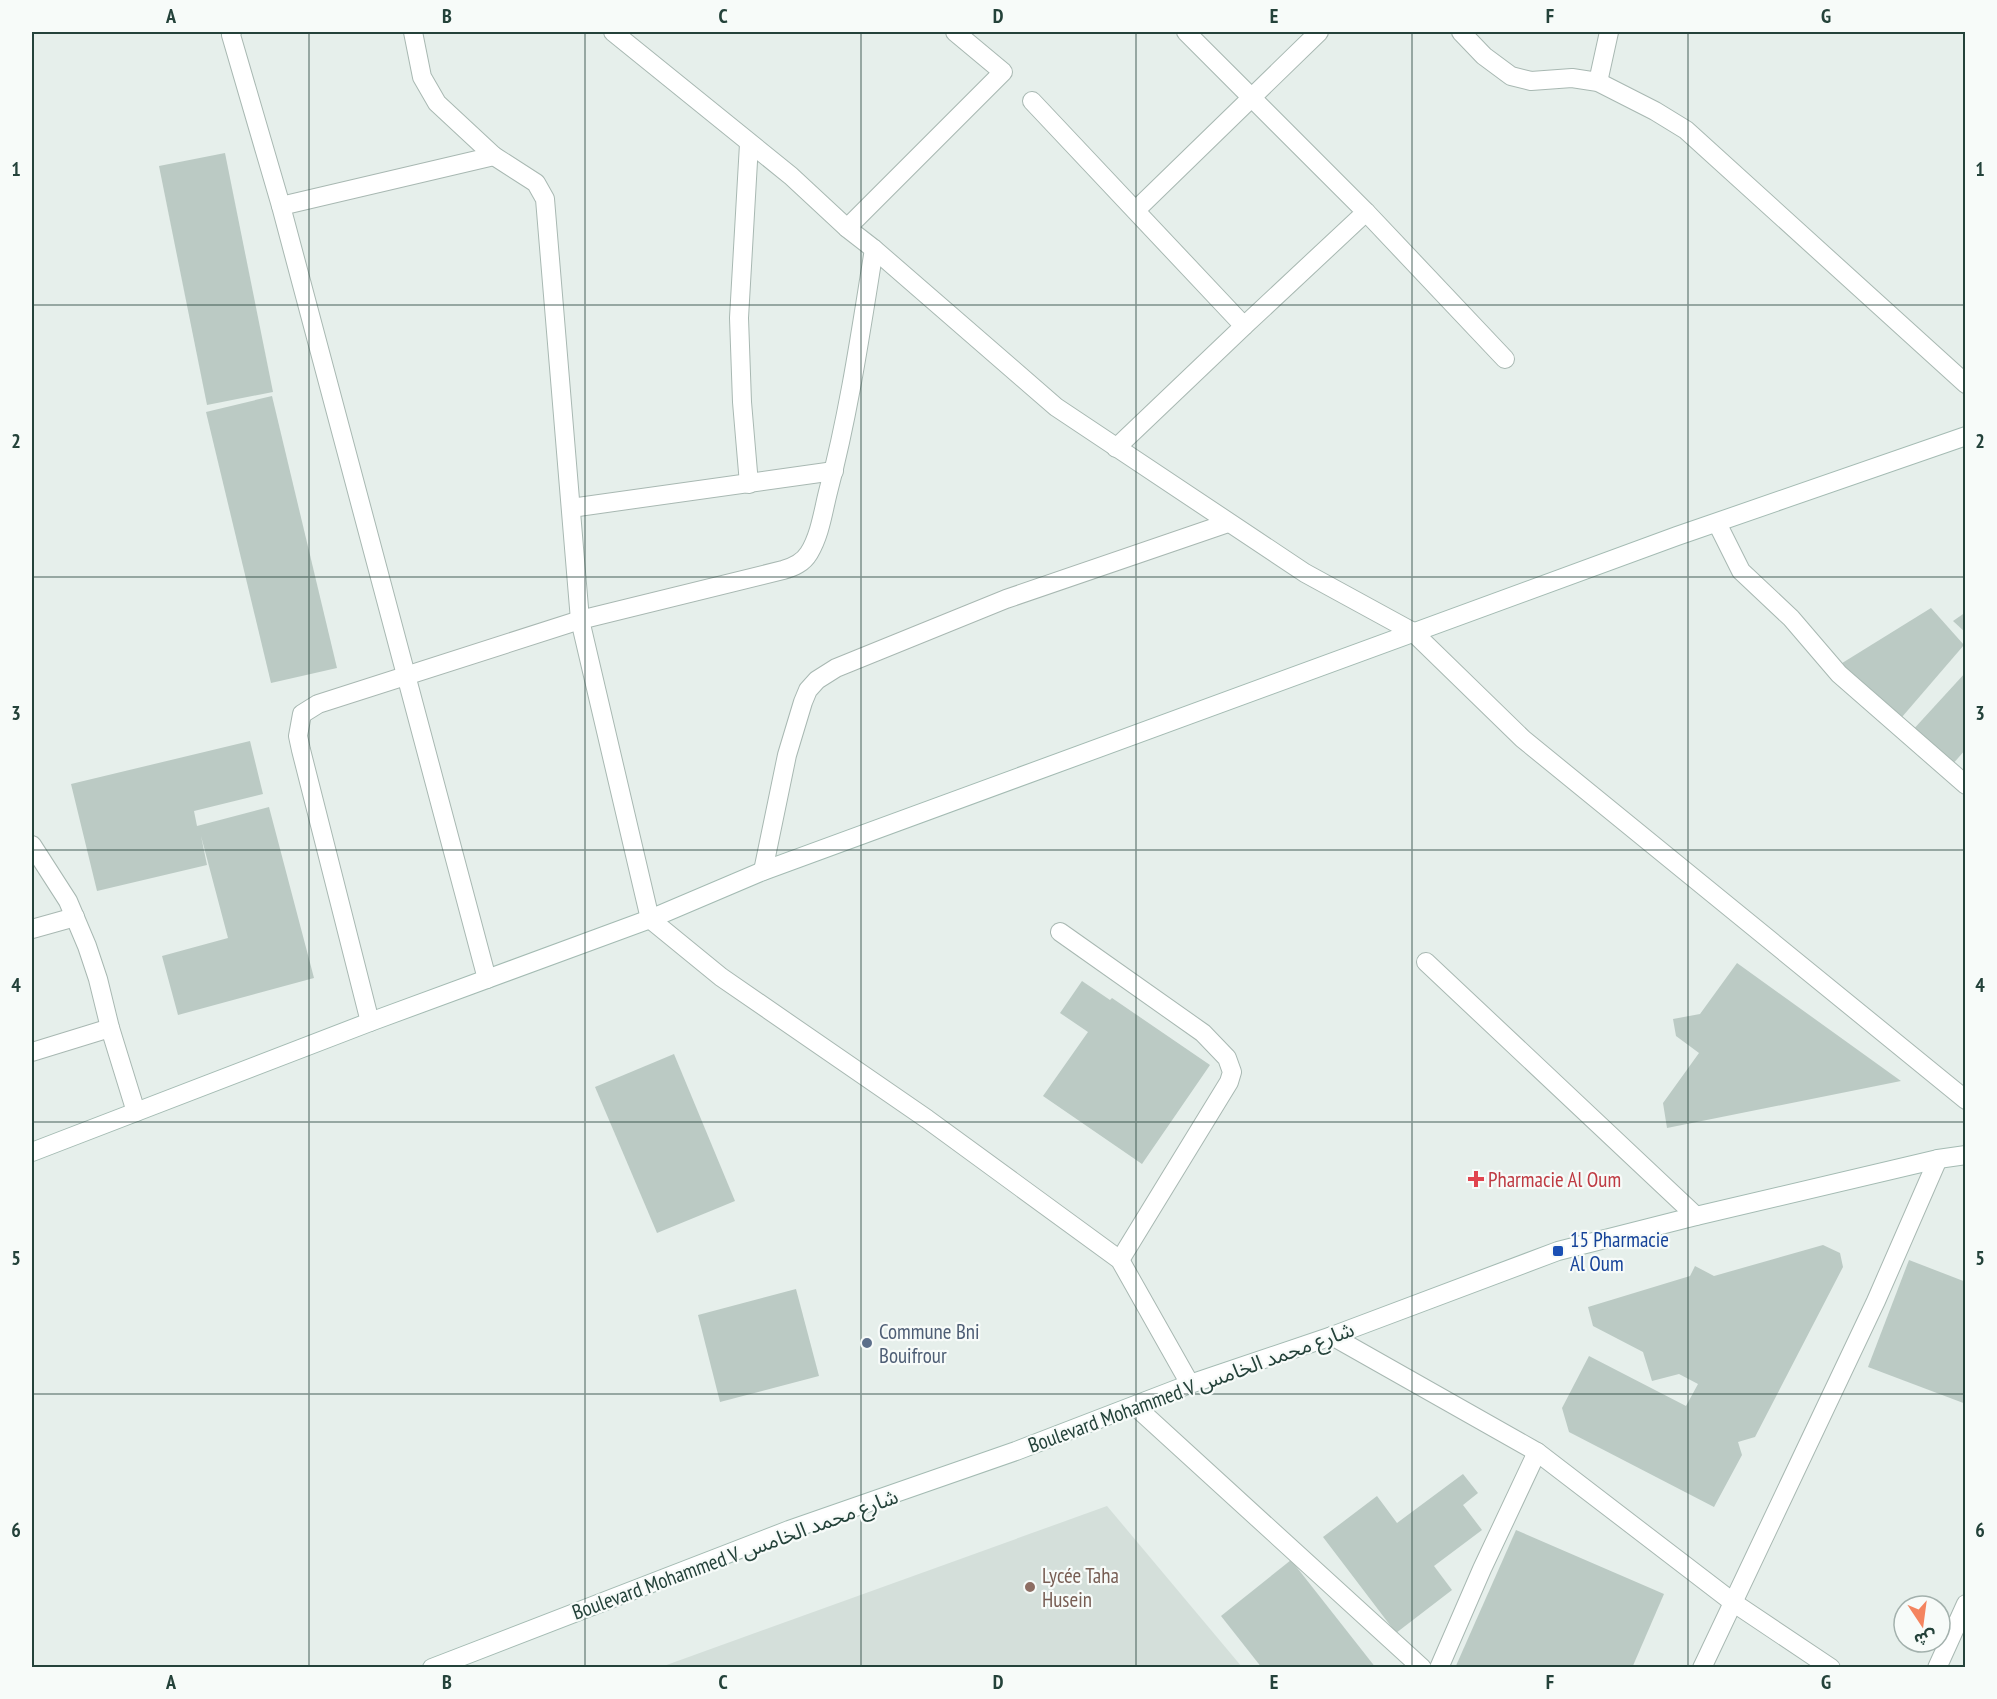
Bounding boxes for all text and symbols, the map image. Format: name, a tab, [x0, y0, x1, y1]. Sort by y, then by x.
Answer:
text: A	[165, 3, 177, 29]
text: B	[442, 3, 452, 29]
text: C	[718, 3, 728, 29]
text: D	[993, 3, 1004, 29]
text: E	[1270, 3, 1278, 29]
text: F	[1546, 3, 1554, 29]
text: G	[1821, 3, 1831, 29]
text: 1	[11, 156, 21, 182]
text: 1	[1975, 156, 1985, 182]
text: 2	[11, 428, 21, 454]
text: 2	[1975, 428, 1985, 454]
text: 3	[11, 700, 21, 726]
text: 3	[1975, 700, 1985, 726]
text: 4	[11, 972, 21, 998]
text: 4	[1975, 972, 1985, 998]
place label: Pharmacie Al Oum	[1488, 1166, 1621, 1193]
marker: Pharmacie Al Oum	[1469, 1172, 1483, 1186]
place label: 15 Pharmacie Al Oum	[1570, 1226, 1669, 1277]
marker: 15 Pharmacie Al Oum	[1551, 1244, 1565, 1258]
text: 5	[11, 1245, 21, 1271]
text: 5	[1975, 1245, 1985, 1271]
street label: Boulevard Mohammed V شارع محمد الخامس	[1024, 1315, 1358, 1461]
place label: Commune Bni Bouifrour	[879, 1318, 980, 1369]
marker: Commune Bni Bouifrour	[860, 1336, 874, 1350]
street label: Boulevard Mohammed V شارع محمد الخامس	[568, 1482, 902, 1628]
text: 6	[11, 1517, 21, 1543]
text: 6	[1975, 1517, 1985, 1543]
place label: Lycée Taha Husein	[1042, 1562, 1119, 1613]
marker: Lycée Taha Husein	[1023, 1580, 1037, 1594]
north arrow	[1892, 1594, 1952, 1654]
text: ش	[1912, 1626, 1938, 1651]
text: A	[165, 1669, 177, 1695]
text: B	[442, 1669, 452, 1695]
text: C	[718, 1669, 728, 1695]
text: D	[993, 1669, 1004, 1695]
text: E	[1270, 1669, 1278, 1695]
text: F	[1546, 1669, 1554, 1695]
text: G	[1821, 1669, 1831, 1695]

